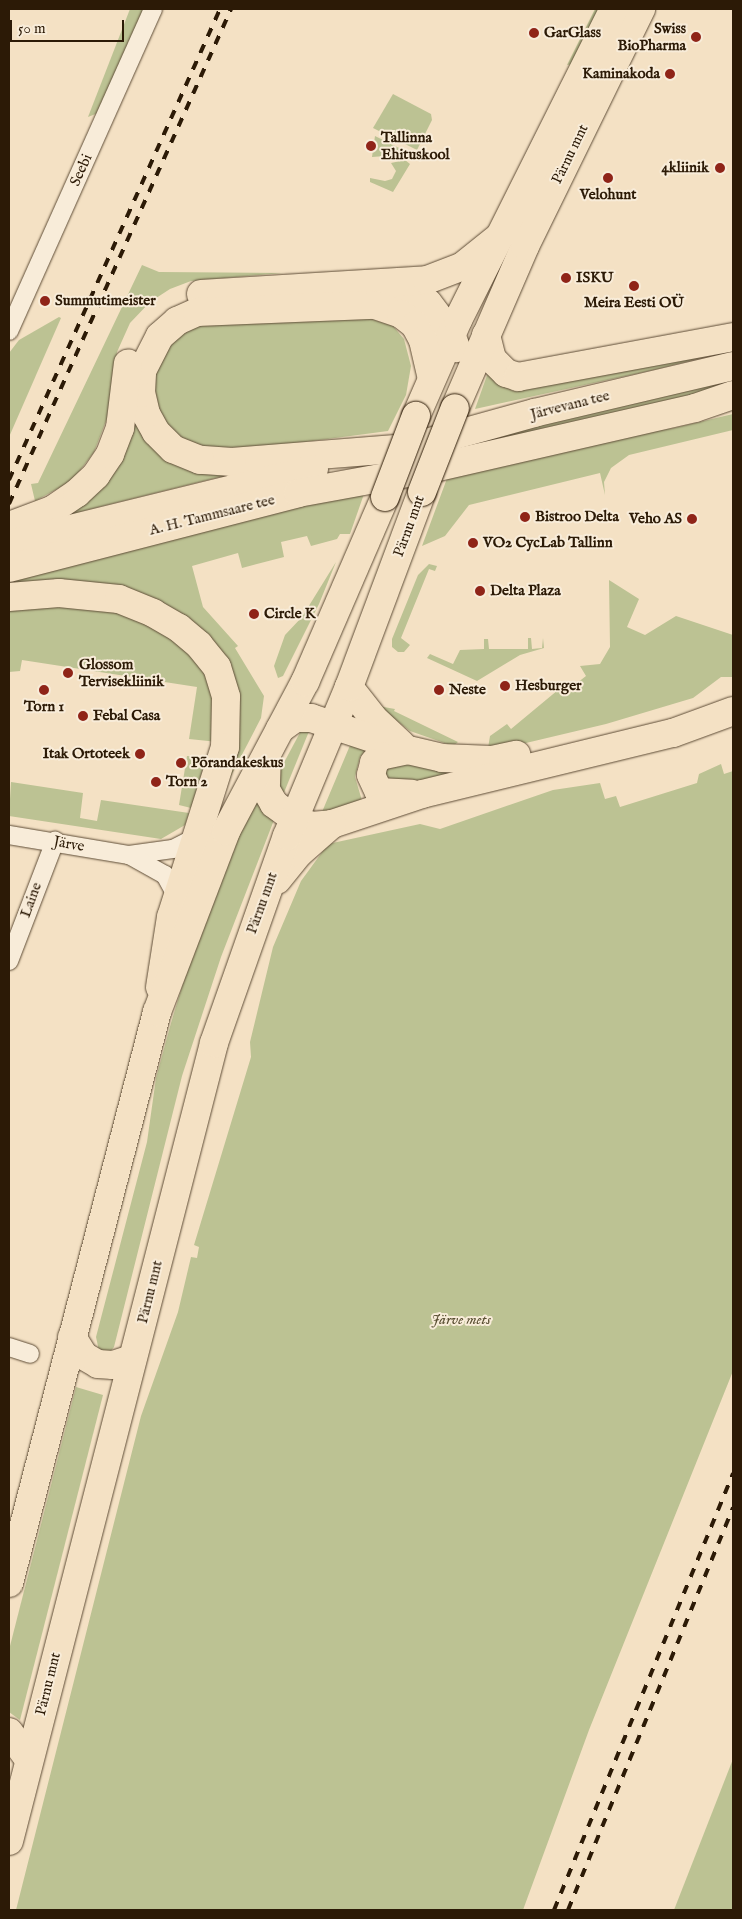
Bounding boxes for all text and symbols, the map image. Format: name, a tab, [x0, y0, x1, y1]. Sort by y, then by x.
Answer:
scale bar	[12, 10, 126, 42]
text: 50 m	[18, 19, 46, 38]
place label: Swiss BioPharma	[618, 19, 686, 54]
place label: GarGlass	[544, 24, 601, 42]
marker: GarGlass	[528, 27, 540, 39]
marker: Swiss BioPharma	[690, 31, 702, 43]
place label: Kaminakoda	[582, 65, 660, 83]
marker: Kaminakoda	[664, 68, 676, 80]
street label: Pärnu mnt	[548, 121, 592, 187]
place label: Tallinna Ehituskool	[381, 128, 450, 163]
marker: Tallinna Ehituskool	[365, 140, 377, 152]
street label: Seebi	[66, 151, 96, 189]
place label: 4kliinik	[661, 159, 709, 177]
marker: 4kliinik	[713, 161, 727, 175]
marker: Velohunt	[602, 172, 614, 184]
place label: Velohunt	[580, 186, 636, 204]
place label: ISKU	[576, 269, 613, 287]
marker: ISKU	[560, 272, 572, 284]
marker: Meira Eesti OÜ	[628, 280, 640, 292]
place label: Summutimeister	[55, 292, 156, 310]
place label: Meira Eesti OÜ	[584, 294, 684, 312]
marker: Summutimeister	[39, 295, 51, 307]
street label: Järvevana tee	[529, 386, 611, 424]
street label: A. H. Tammsaare tee	[147, 491, 277, 539]
street label: Pärnu mnt	[390, 493, 428, 559]
place label: Bistroo Delta	[535, 508, 619, 526]
place label: Veho AS	[629, 510, 682, 528]
marker: Bistroo Delta	[519, 511, 531, 523]
marker: Veho AS	[686, 513, 698, 525]
place label: VO2 CycLab Tallinn	[483, 534, 613, 552]
marker: VO2 CycLab Tallinn	[467, 537, 479, 549]
place label: Delta Plaza	[490, 582, 561, 600]
marker: Delta Plaza	[474, 585, 486, 597]
place label: Circle K	[264, 605, 316, 623]
marker: Circle K	[248, 608, 260, 620]
place label: Glossom Tervisekliinik	[79, 655, 164, 690]
marker: Glossom Tervisekliinik	[61, 666, 75, 680]
place label: Hesburger	[515, 677, 582, 695]
marker: Hesburger	[499, 680, 511, 692]
place label: Neste	[449, 681, 486, 699]
marker: Torn 1	[38, 684, 50, 696]
marker: Neste	[433, 684, 445, 696]
place label: Torn 1	[24, 698, 64, 716]
place label: Febal Casa	[93, 707, 160, 725]
marker: Febal Casa	[77, 710, 89, 722]
place label: Itak Ortoteek	[43, 745, 130, 763]
marker: Itak Ortoteek	[134, 748, 146, 760]
place label: Põrandakeskus	[191, 754, 283, 772]
marker: Põrandakeskus	[175, 757, 187, 769]
place label: Torn 2	[166, 773, 207, 791]
marker: Torn 2	[150, 776, 162, 788]
street label: Järve	[52, 832, 86, 856]
street label: Pärnu mnt	[243, 870, 281, 936]
street label: Laine	[16, 880, 46, 920]
street label: Pärnu mnt	[133, 1259, 167, 1325]
park label: Järve mets	[431, 1311, 491, 1329]
street label: Pärnu mnt	[31, 1651, 65, 1717]

